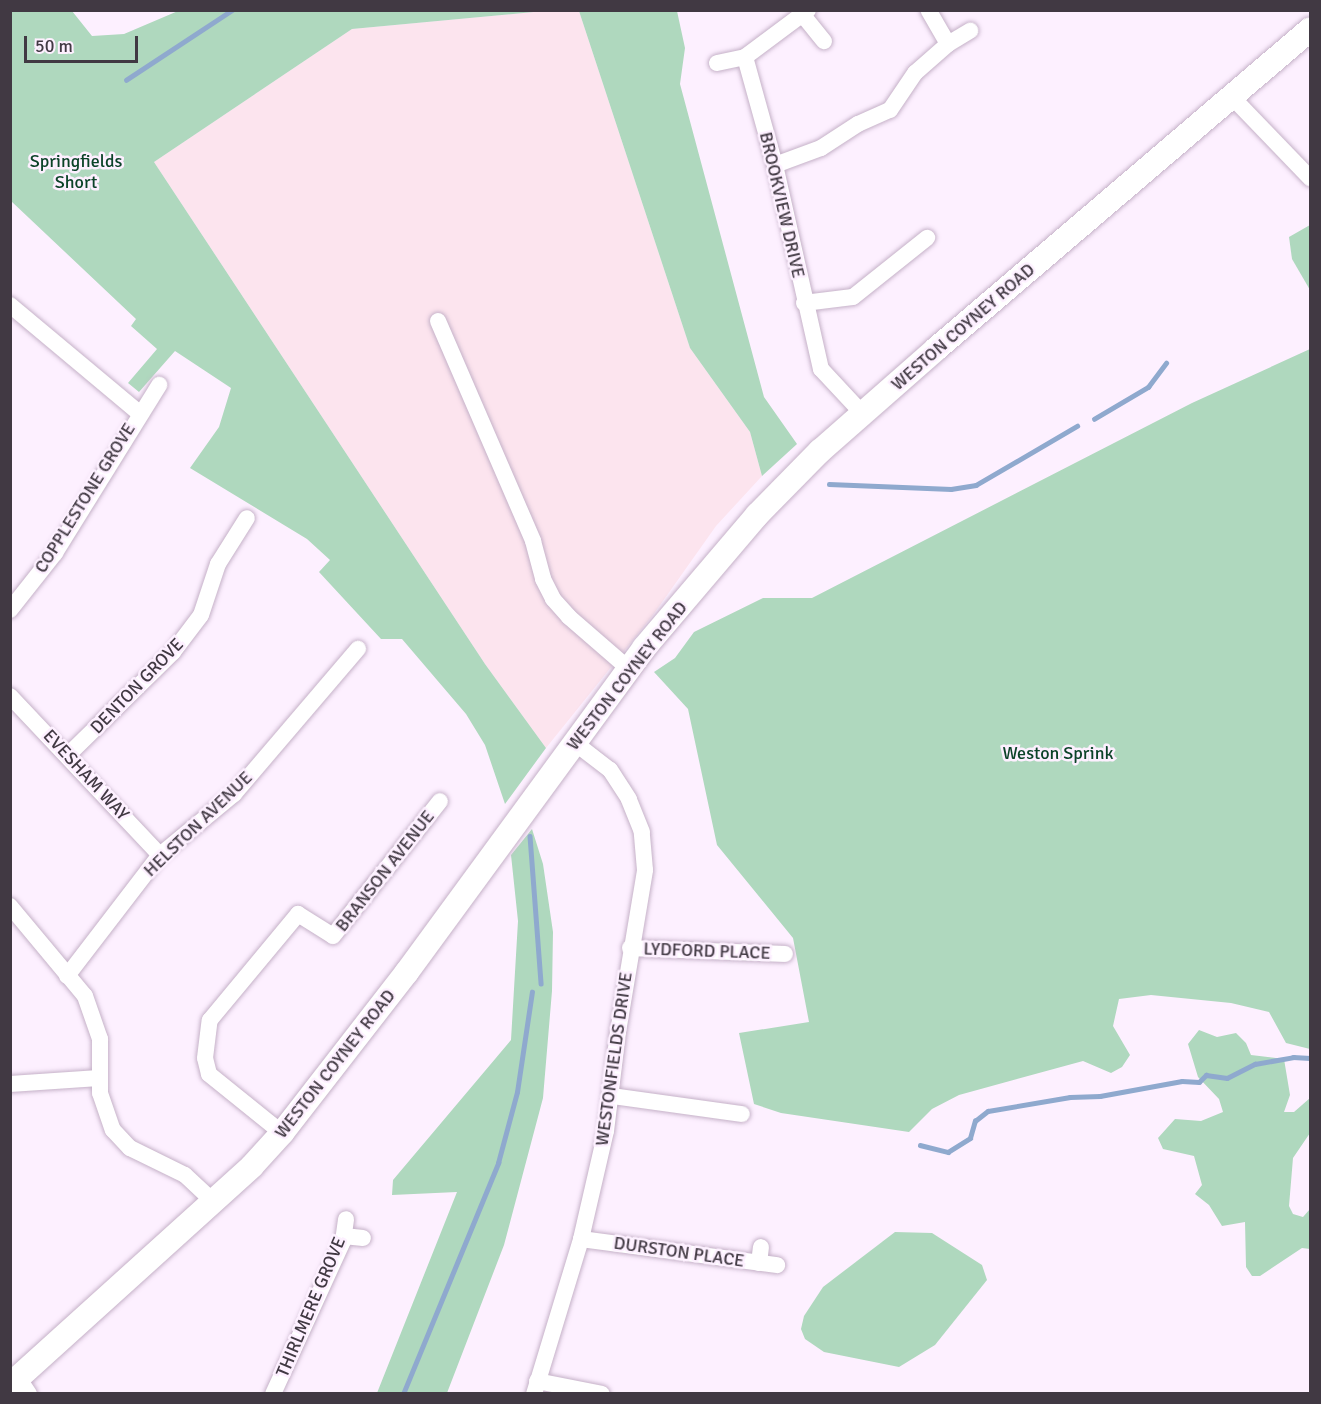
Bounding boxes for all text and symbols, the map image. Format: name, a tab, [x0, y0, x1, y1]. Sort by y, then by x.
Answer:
scale bar	[27, 24, 141, 62]
text: 50 m	[35, 35, 73, 57]
street label: BROOKVIEW DRIVE	[755, 130, 809, 280]
park label: Springfields Short	[30, 151, 122, 194]
street label: WESTON COYNEY ROAD	[887, 259, 1039, 395]
street label: COPPLESTONE GROVE	[30, 419, 140, 577]
street label: WESTON COYNEY ROAD	[562, 597, 692, 755]
street label: DENTON GROVE	[86, 634, 188, 738]
street label: EVESHAM WAY	[38, 725, 134, 825]
park label: Weston Sprink	[1003, 742, 1113, 764]
street label: HELSTON AVENUE	[139, 767, 257, 881]
street label: BRANSON AVENUE	[331, 806, 439, 936]
street label: LYDFORD PLACE	[643, 938, 771, 964]
street label: WESTONFIELDS DRIVE	[591, 971, 637, 1147]
street label: WESTON COYNEY ROAD	[270, 985, 400, 1143]
street label: DURSTON PLACE	[612, 1232, 746, 1272]
street label: THIRLMERE GROVE	[272, 1234, 350, 1380]

